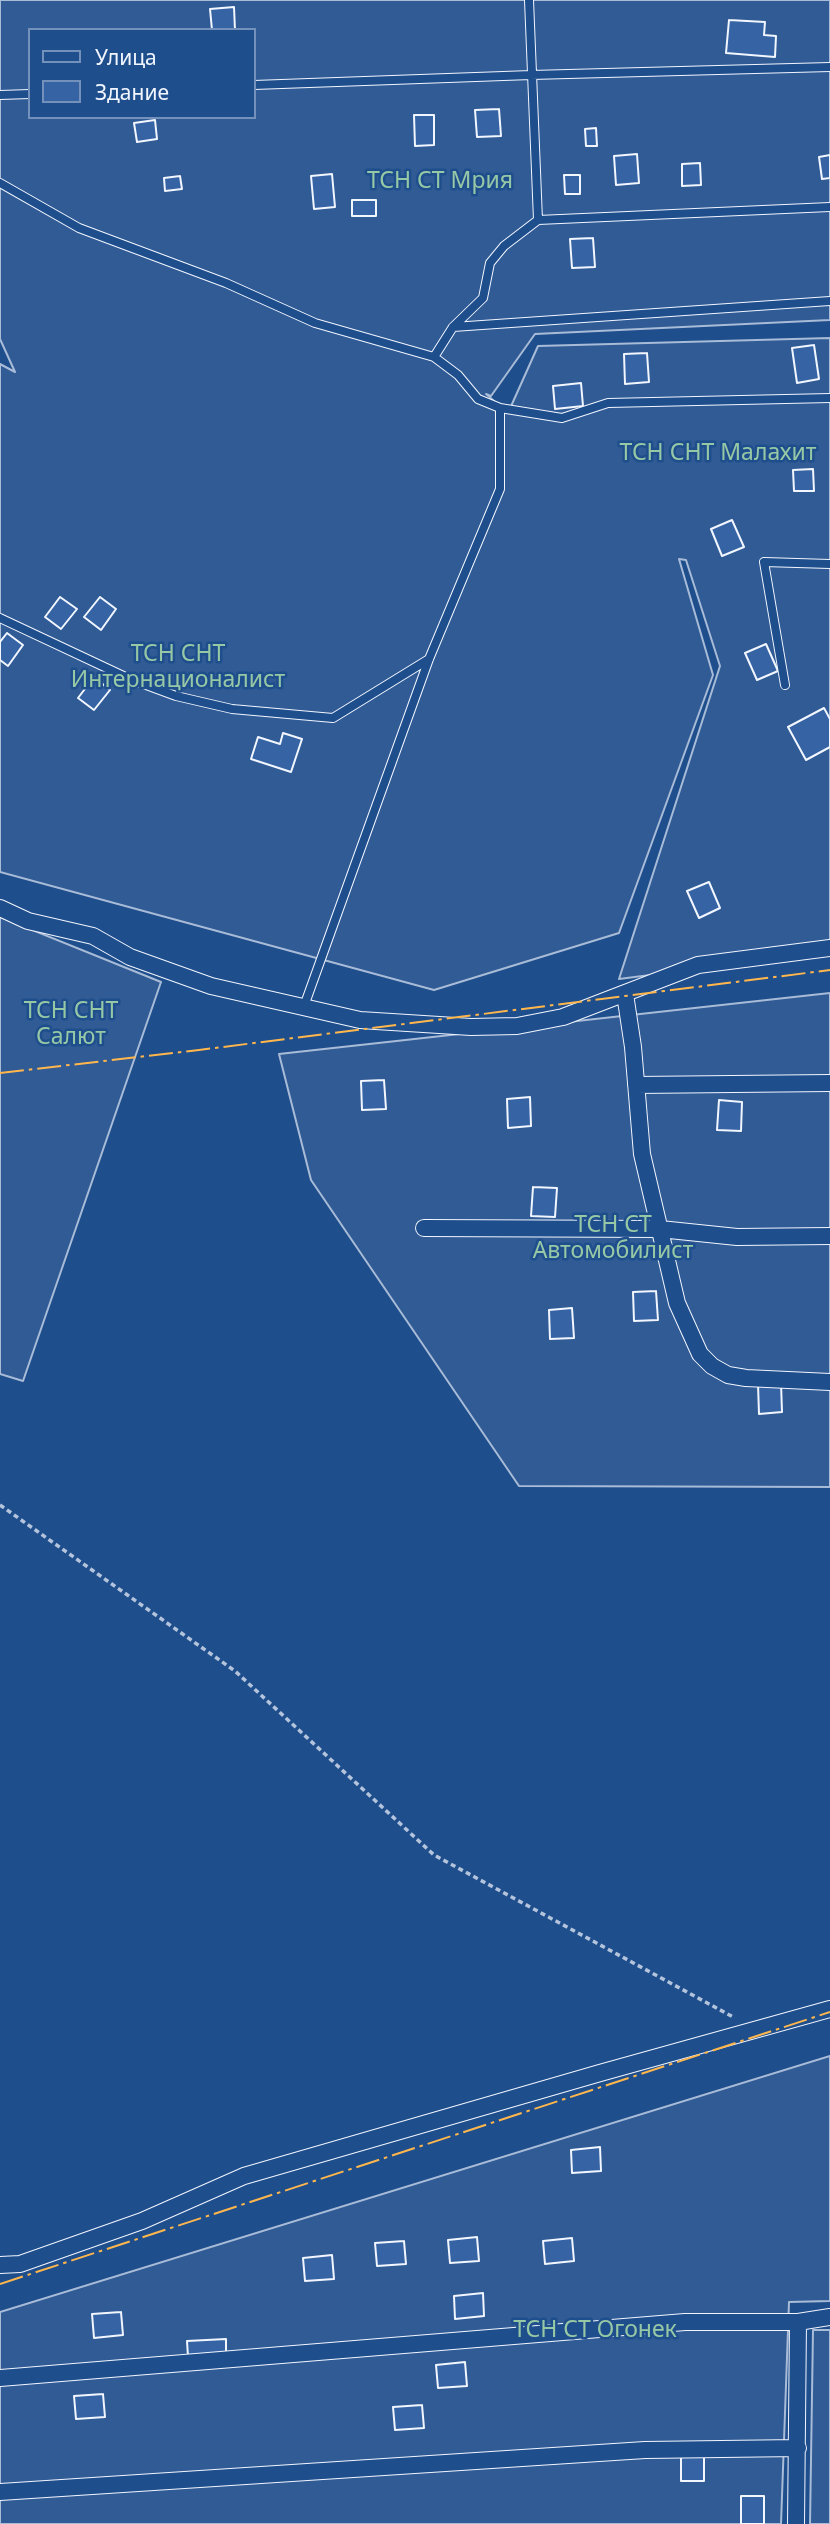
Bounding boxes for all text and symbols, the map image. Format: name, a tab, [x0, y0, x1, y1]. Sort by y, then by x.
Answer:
legend	[28, 28, 256, 119]
text: Улица	[95, 43, 157, 71]
text: Здание	[95, 78, 169, 106]
park label: ТСН СТ Мрия	[367, 167, 513, 195]
park label: ТСН СНТ Малахит	[620, 439, 816, 467]
park label: ТСН СНТ Интернационалист	[71, 640, 285, 694]
park label: ТСН СНТ Салют	[24, 997, 118, 1051]
park label: ТСН СТ Автомобилист	[533, 1211, 693, 1265]
park label: ТСН СТ Огонек	[513, 2316, 677, 2344]

